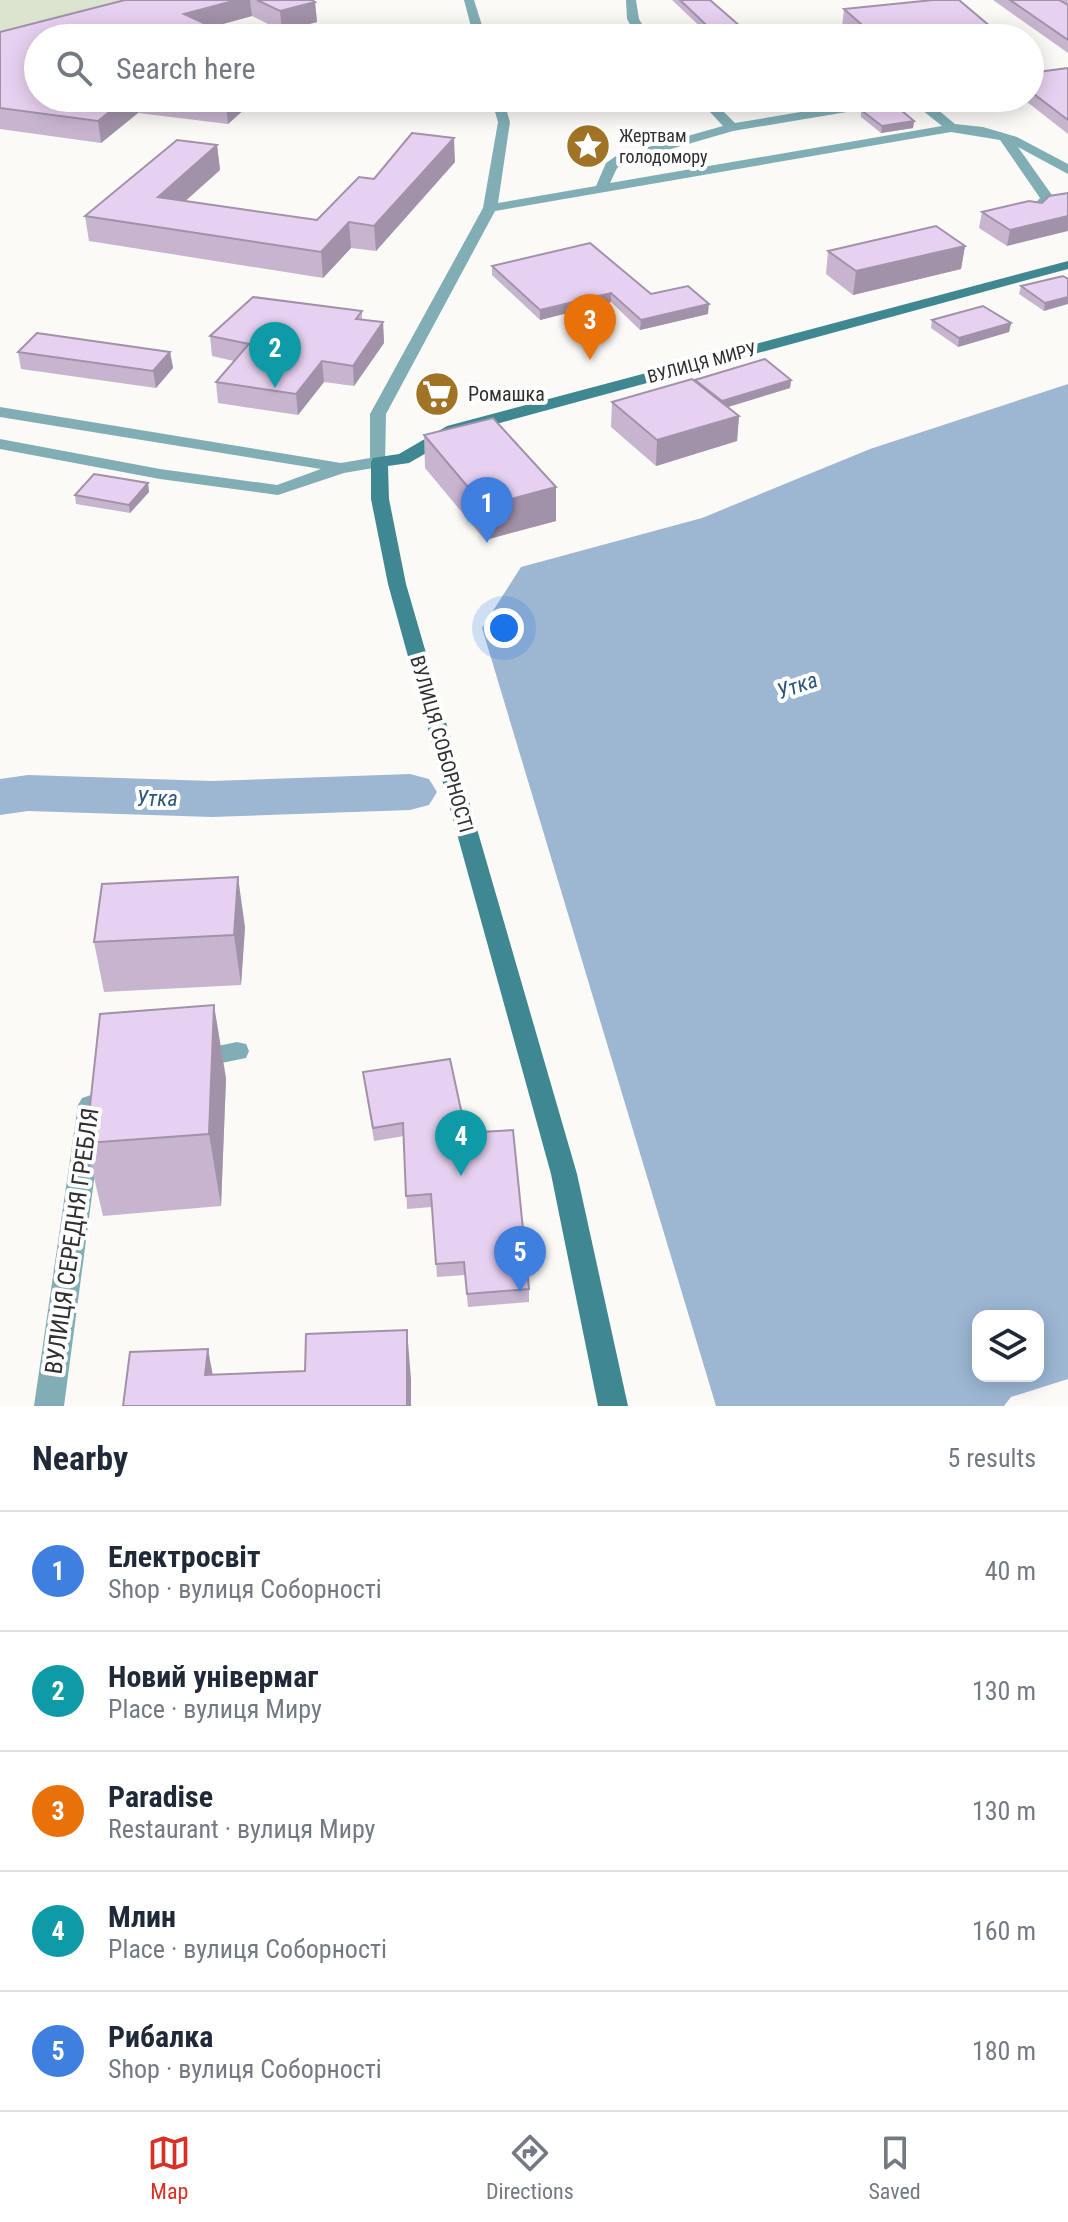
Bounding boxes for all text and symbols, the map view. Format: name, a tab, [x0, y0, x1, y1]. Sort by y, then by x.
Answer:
search box	[24, 24, 1044, 112]
icon: search	[52, 46, 96, 90]
text: Search here	[116, 51, 256, 86]
place icon: Жертвам голодомору	[564, 122, 612, 170]
place label: Жертвам голодомору	[619, 125, 708, 167]
pin: 3	[564, 294, 616, 360]
pin: 2	[249, 322, 301, 388]
street label: ВУЛИЦЯ МИРУ	[645, 338, 759, 387]
supermarket icon: Ромашка	[413, 370, 461, 418]
place label: Ромашка	[468, 382, 545, 406]
pin: 1	[461, 477, 513, 543]
your location	[484, 608, 524, 648]
street label: ВУЛИЦЯ СОБОРНОСТІ	[405, 653, 479, 835]
water label: Утка	[774, 667, 821, 704]
water label: Утка	[136, 786, 178, 811]
street label: ВУЛИЦЯ СЕРЕДНЯ ГРЕБЛЯ	[39, 1106, 105, 1376]
pin: 4	[435, 1110, 487, 1176]
pin: 5	[494, 1226, 546, 1292]
map controls	[972, 1310, 1044, 1382]
button: layers	[972, 1310, 1044, 1382]
text: Nearby	[32, 1438, 128, 1478]
text: 5 results	[947, 1443, 1036, 1473]
text: Електросвіт	[108, 1539, 261, 1574]
text: 1	[51, 1556, 65, 1586]
text: 40 m	[985, 1556, 1036, 1586]
text: Shop · вулиця Соборності	[108, 1574, 382, 1604]
text: Новий універмаг	[108, 1659, 318, 1694]
text: 2	[51, 1676, 65, 1706]
text: 130 m	[972, 1676, 1036, 1706]
text: Place · вулиця Миру	[108, 1694, 322, 1724]
text: Paradise	[108, 1779, 213, 1814]
text: 3	[51, 1796, 65, 1826]
text: 130 m	[972, 1796, 1036, 1826]
text: Restaurant · вулиця Миру	[108, 1814, 375, 1844]
text: Млин	[108, 1899, 176, 1934]
text: 4	[51, 1916, 65, 1946]
text: 160 m	[972, 1916, 1036, 1946]
text: Place · вулиця Соборності	[108, 1934, 387, 1964]
text: Рибалка	[108, 2019, 214, 2054]
text: 5	[51, 2036, 65, 2066]
text: 180 m	[972, 2036, 1036, 2066]
text: Shop · вулиця Соборності	[108, 2054, 382, 2084]
tab: Map	[147, 2131, 191, 2204]
tab: Directions	[486, 2131, 574, 2204]
tab: Saved	[868, 2131, 921, 2204]

